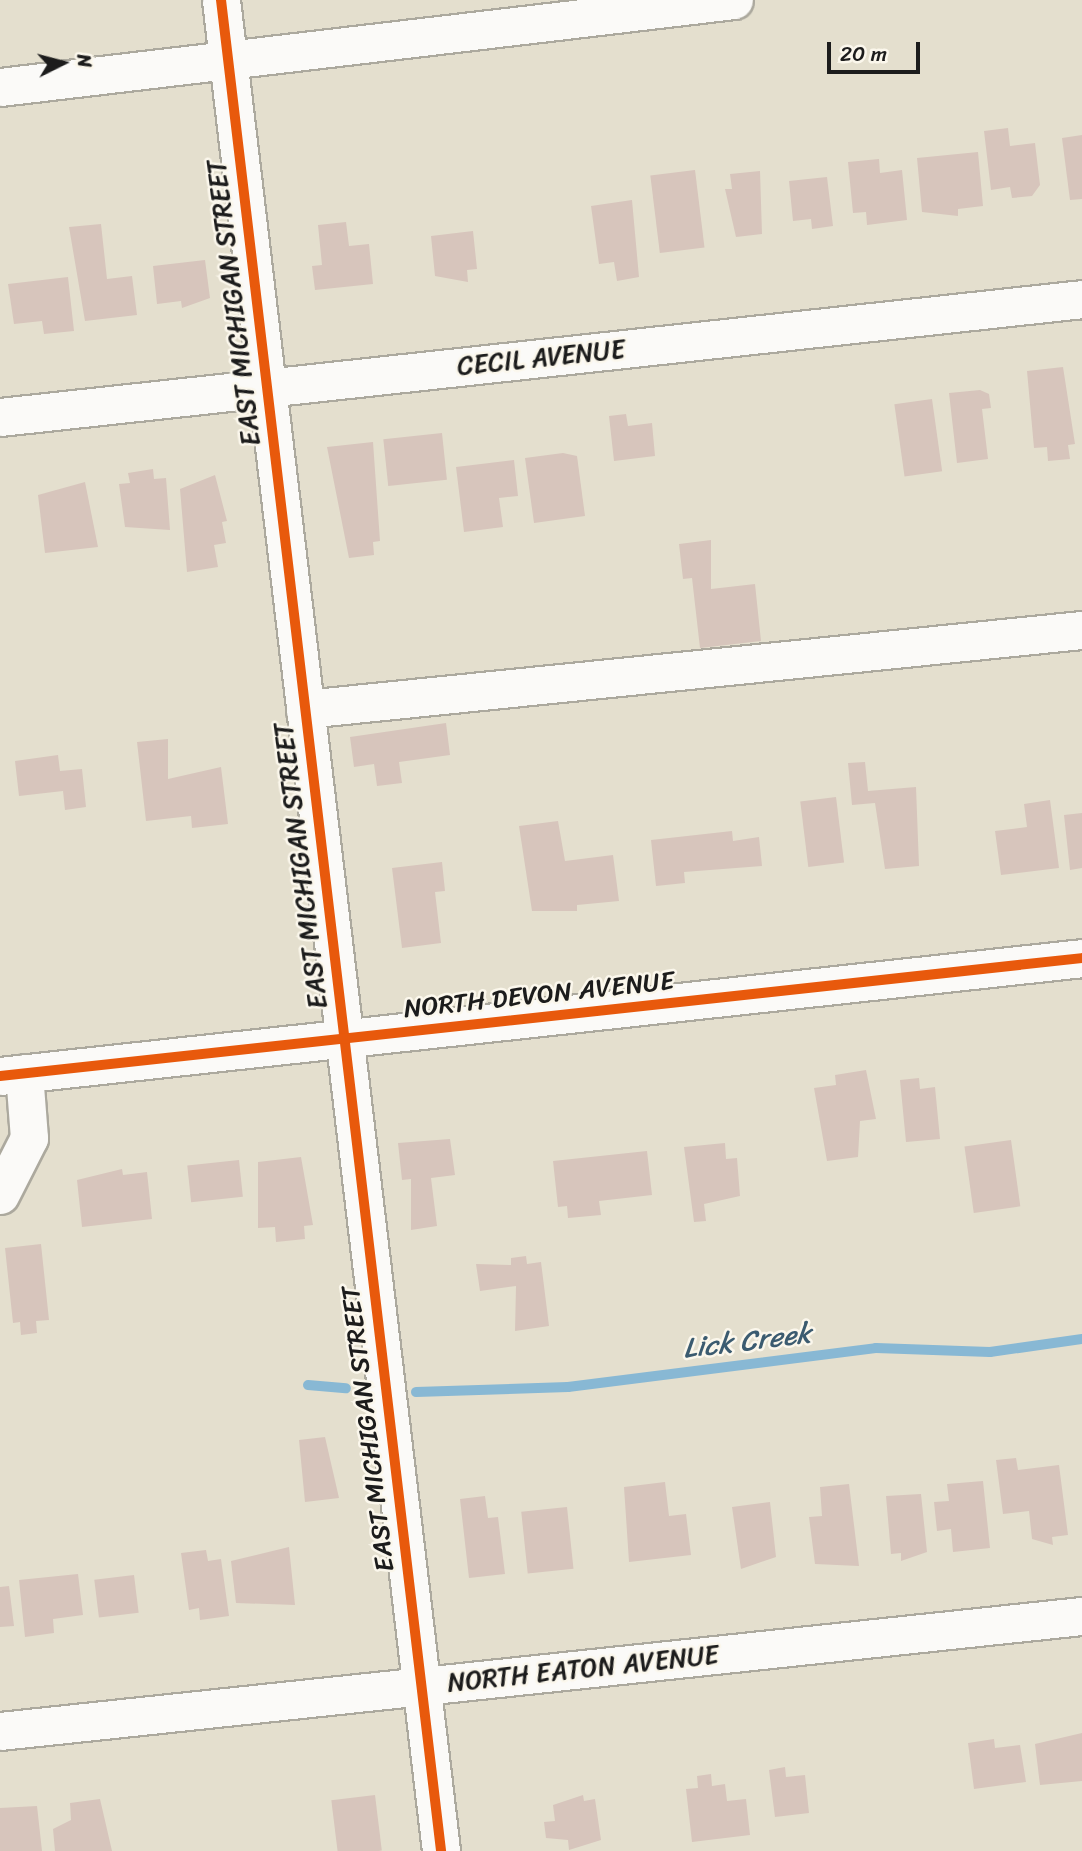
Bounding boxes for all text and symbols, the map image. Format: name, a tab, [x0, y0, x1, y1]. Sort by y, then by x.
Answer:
north arrow	[28, 28, 98, 98]
scale bar	[830, 28, 923, 72]
text: 20 m	[840, 35, 887, 73]
text: N	[67, 52, 101, 69]
street label: EAST MICHIGAN STREET	[201, 157, 267, 449]
street label: CECIL AVENUE	[455, 334, 627, 382]
street label: EAST MICHIGAN STREET	[268, 720, 334, 1012]
street label: NORTH DEVON AVENUE	[402, 965, 676, 1025]
street label: EAST MICHIGAN STREET	[335, 1283, 401, 1575]
water label: Lick Creek	[681, 1316, 813, 1366]
street label: NORTH EATON AVENUE	[446, 1639, 720, 1699]

